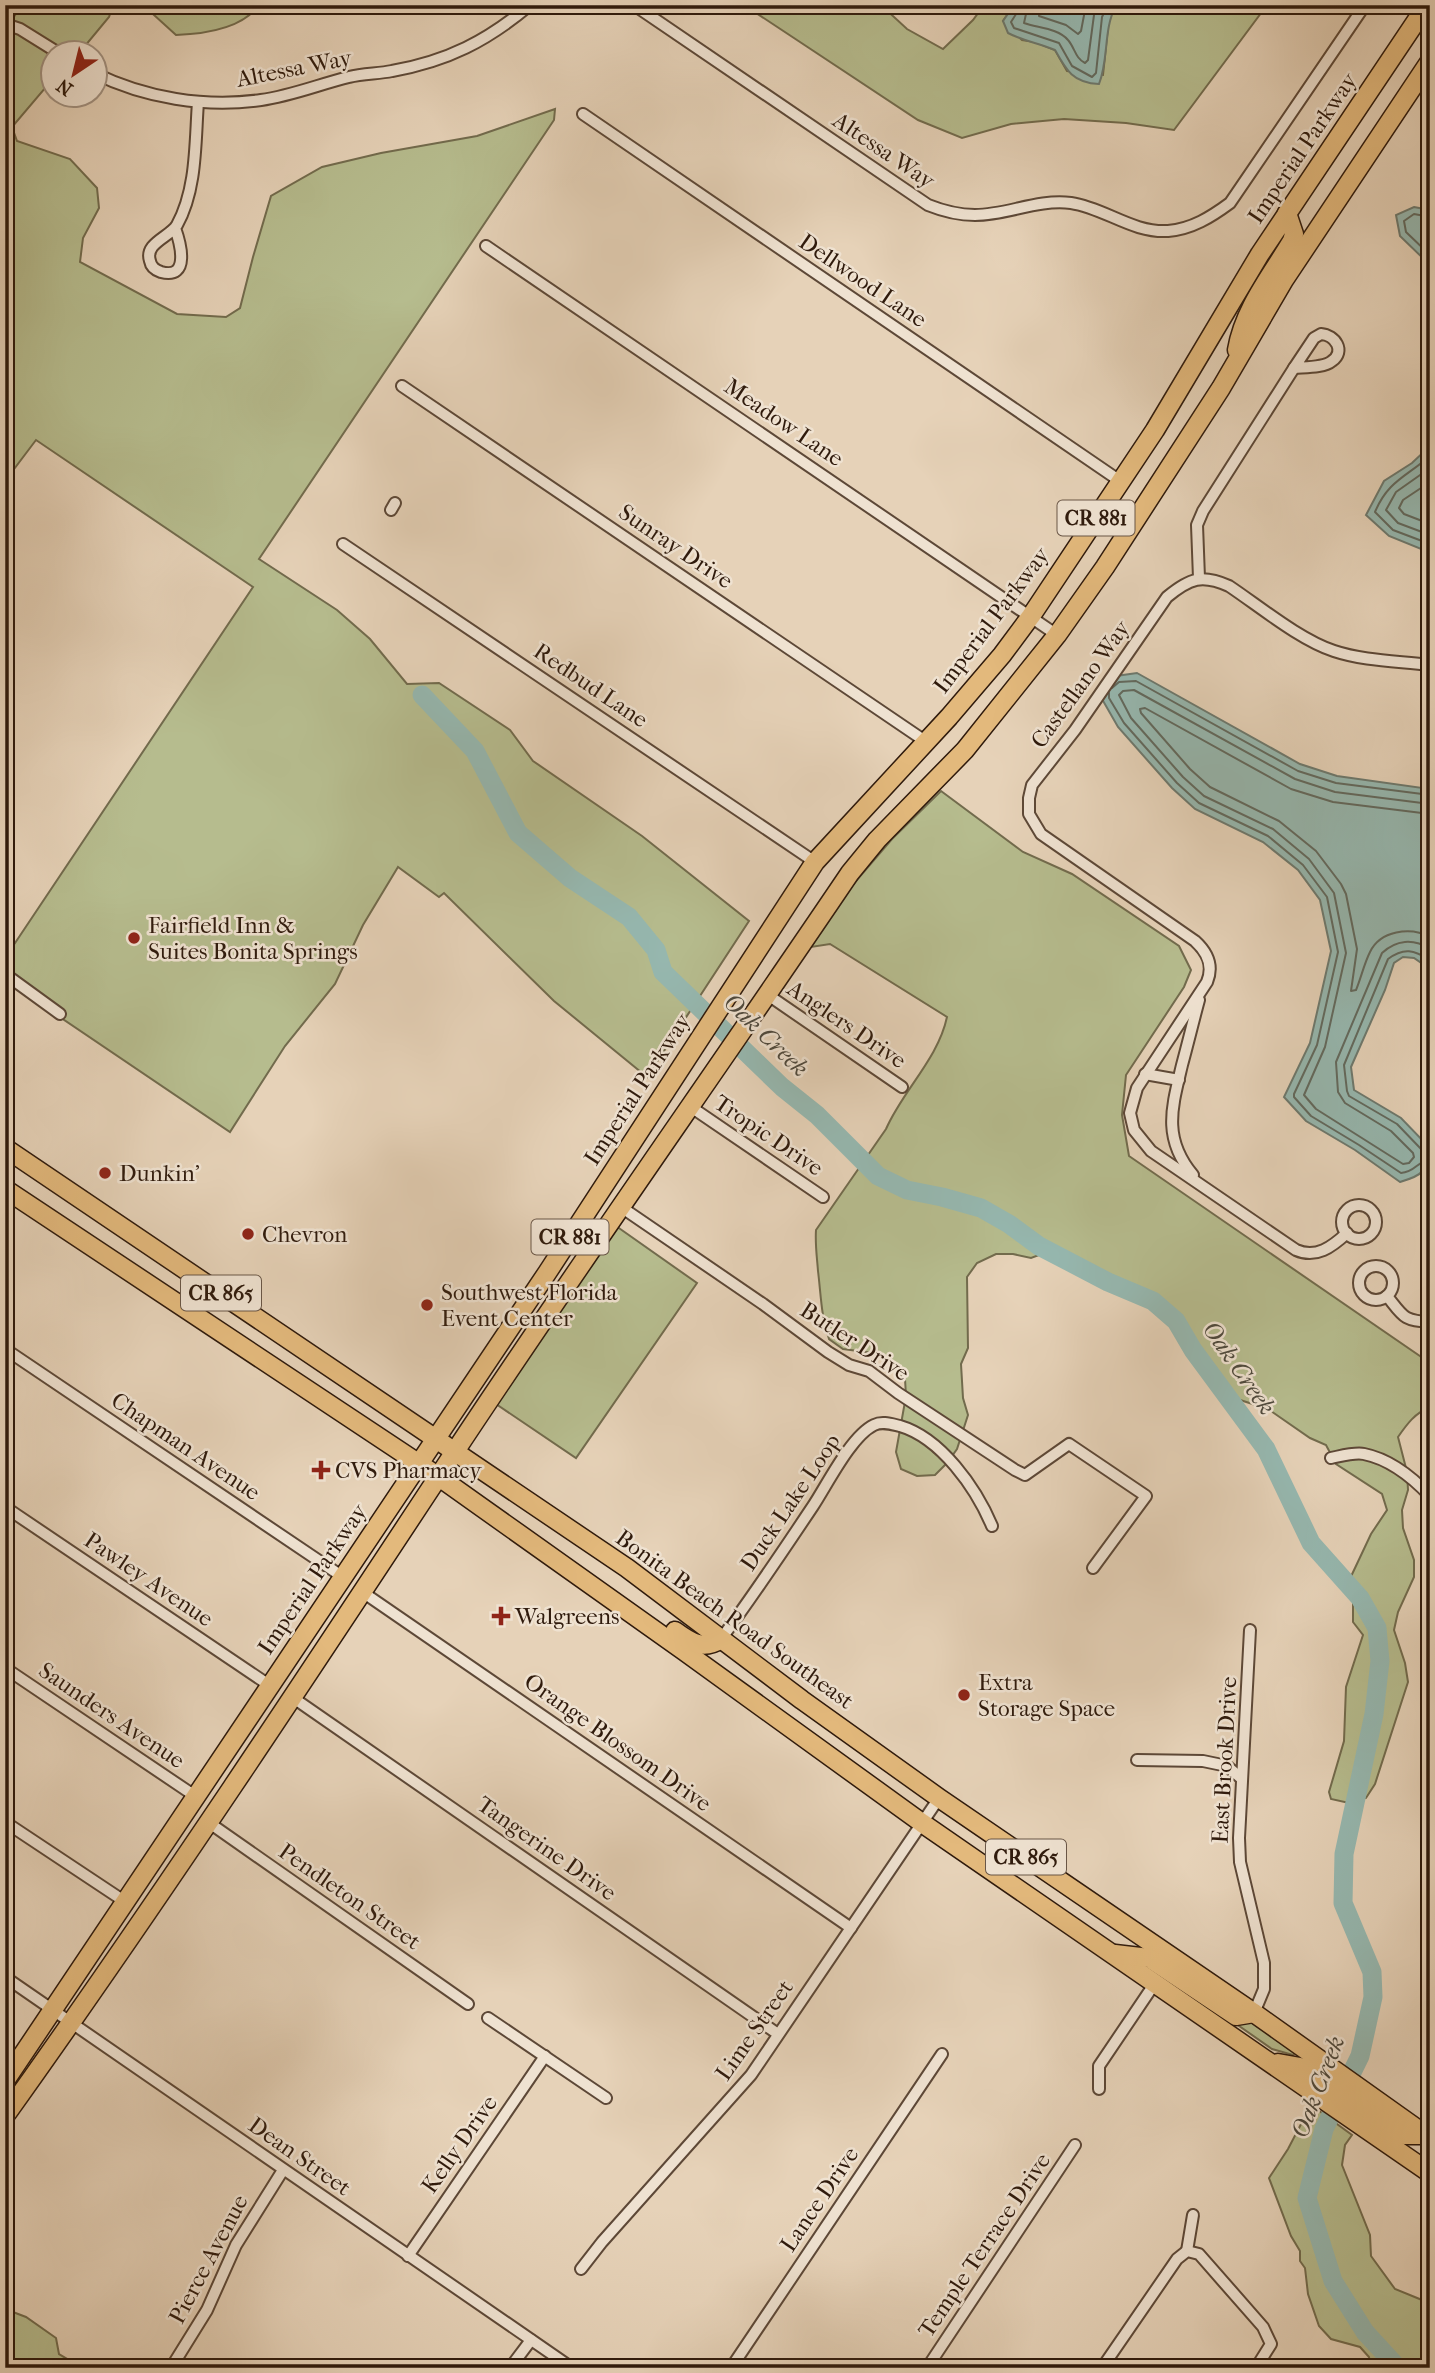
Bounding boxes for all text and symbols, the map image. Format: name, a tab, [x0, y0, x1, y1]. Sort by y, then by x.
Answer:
north arrow	[38, 38, 108, 108]
street label: Altessa Way	[233, 44, 355, 93]
street label: Imperial Parkway	[1242, 67, 1363, 229]
text: N	[52, 74, 77, 100]
street label: Altessa Way	[827, 106, 940, 195]
street label: Dellwood Lane	[794, 228, 932, 333]
street label: Meadow Lane	[719, 373, 848, 472]
street label: Sunray Drive	[614, 498, 738, 594]
road number: CR 881	[1058, 500, 1134, 536]
street label: Imperial Parkway	[928, 541, 1055, 699]
street label: Castellano Way	[1025, 615, 1136, 753]
street label: Redbud Lane	[529, 637, 653, 733]
place label: Fairfield Inn & Suites Bonita Springs	[148, 912, 358, 965]
marker: Fairfield Inn & Suites Bonita Springs	[126, 930, 142, 946]
street label: Anglers Drive	[781, 974, 911, 1074]
water label: Oak Creek	[718, 988, 814, 1082]
street label: Imperial Parkway	[578, 1008, 697, 1170]
street label: Tropic Drive	[709, 1089, 828, 1182]
place label: Dunkin'	[119, 1160, 200, 1187]
marker: Dunkin'	[97, 1165, 113, 1181]
road number: CR 881	[532, 1220, 608, 1254]
place label: Chevron	[262, 1221, 348, 1248]
marker: Chevron	[240, 1226, 256, 1242]
road number: CR 865	[181, 1276, 261, 1310]
place label: Southwest Florida Event Center	[441, 1279, 618, 1332]
street label: Butler Drive	[795, 1296, 914, 1387]
marker: Southwest Florida Event Center	[419, 1297, 435, 1313]
water label: Oak Creek	[1197, 1316, 1281, 1420]
street label: Chapman Avenue	[106, 1387, 265, 1506]
street label: Duck Lake Loop	[735, 1429, 846, 1576]
place label: CVS Pharmacy	[335, 1457, 482, 1484]
marker: CVS Pharmacy	[313, 1462, 329, 1478]
street label: Imperial Parkway	[252, 1498, 373, 1660]
street label: Bonita Beach Road Southeast	[611, 1524, 859, 1715]
street label: Pawley Avenue	[79, 1526, 218, 1632]
place label: Walgreens	[514, 1603, 620, 1630]
marker: Walgreens	[493, 1608, 509, 1624]
street label: Saunders Avenue	[34, 1657, 190, 1774]
street label: Orange Blossom Drive	[519, 1668, 716, 1817]
place label: Extra Storage Space	[978, 1669, 1115, 1722]
street label: East Brook Drive	[1207, 1676, 1242, 1844]
marker: Extra Storage Space	[956, 1687, 972, 1703]
street label: Tangerine Drive	[472, 1790, 621, 1906]
street label: Pendleton Street	[274, 1838, 426, 1955]
road number: CR 865	[986, 1840, 1066, 1874]
street label: Lime Street	[710, 1975, 799, 2086]
water label: Oak Creek	[1286, 2032, 1350, 2142]
street label: Kelly Drive	[416, 2090, 503, 2198]
street label: Dean Street	[243, 2111, 356, 2201]
street label: Lance Drive	[775, 2142, 864, 2257]
street label: Temple Terrace Drive	[913, 2148, 1056, 2343]
street label: Pierce Avenue	[163, 2190, 254, 2328]

